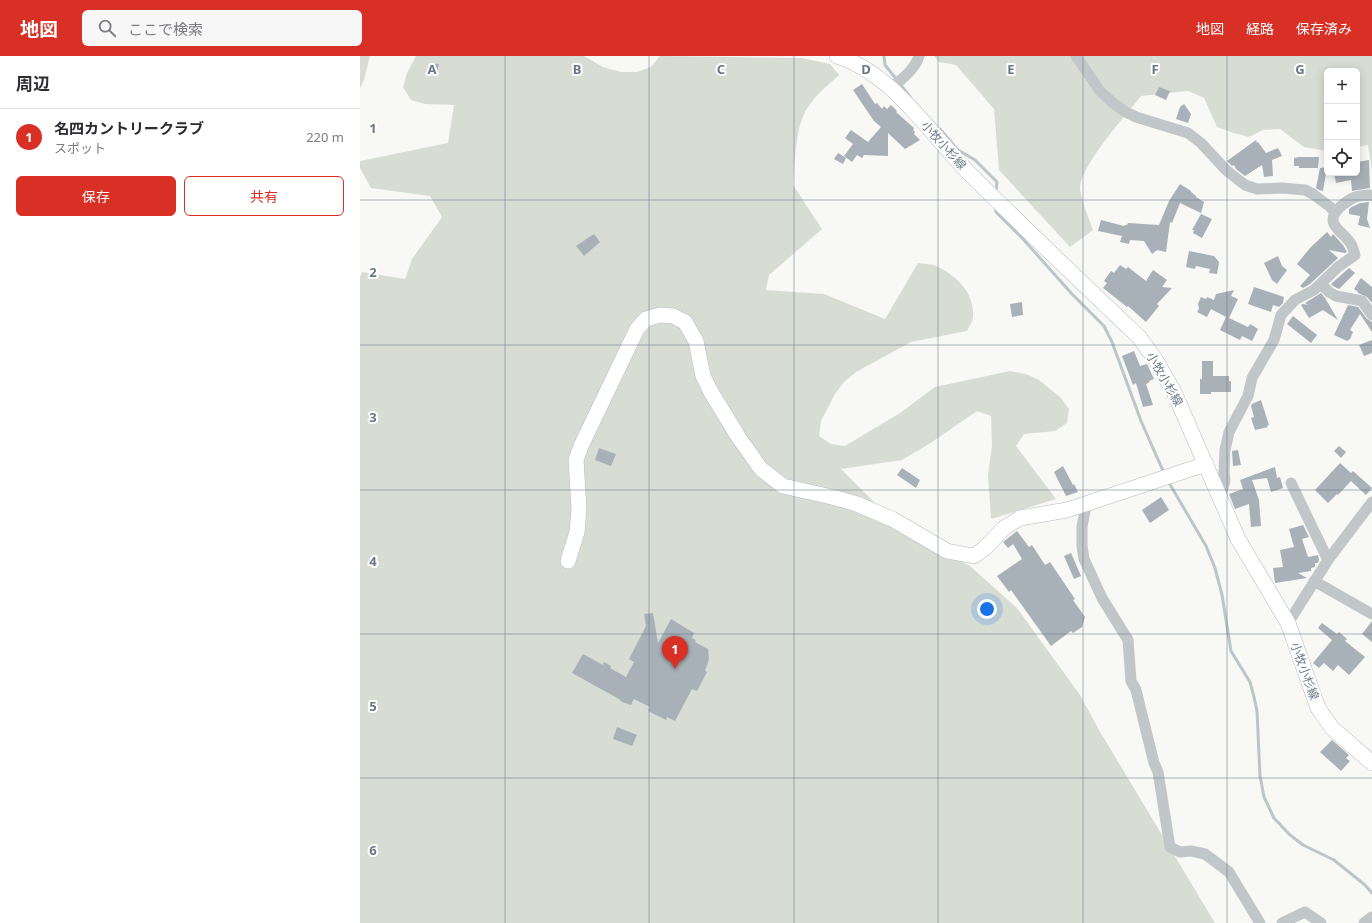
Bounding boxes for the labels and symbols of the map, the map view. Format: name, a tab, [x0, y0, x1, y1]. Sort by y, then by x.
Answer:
text: A	[428, 60, 437, 78]
text: B	[573, 60, 581, 78]
text: C	[717, 60, 725, 78]
text: D	[861, 60, 871, 78]
text: E	[1007, 60, 1015, 78]
text: F	[1151, 60, 1159, 78]
text: G	[1295, 60, 1305, 78]
street label: 小牧小杉線	[918, 117, 970, 173]
text: 1	[369, 119, 377, 137]
text: 2	[369, 263, 377, 281]
street label: 小牧小杉線	[1143, 349, 1187, 409]
text: 3	[369, 408, 377, 426]
text: 4	[369, 552, 377, 570]
your location	[977, 599, 997, 619]
pin: 1	[662, 636, 688, 669]
street label: 小牧小杉線	[1287, 640, 1323, 702]
text: 5	[369, 697, 377, 715]
text: 6	[369, 841, 377, 859]

